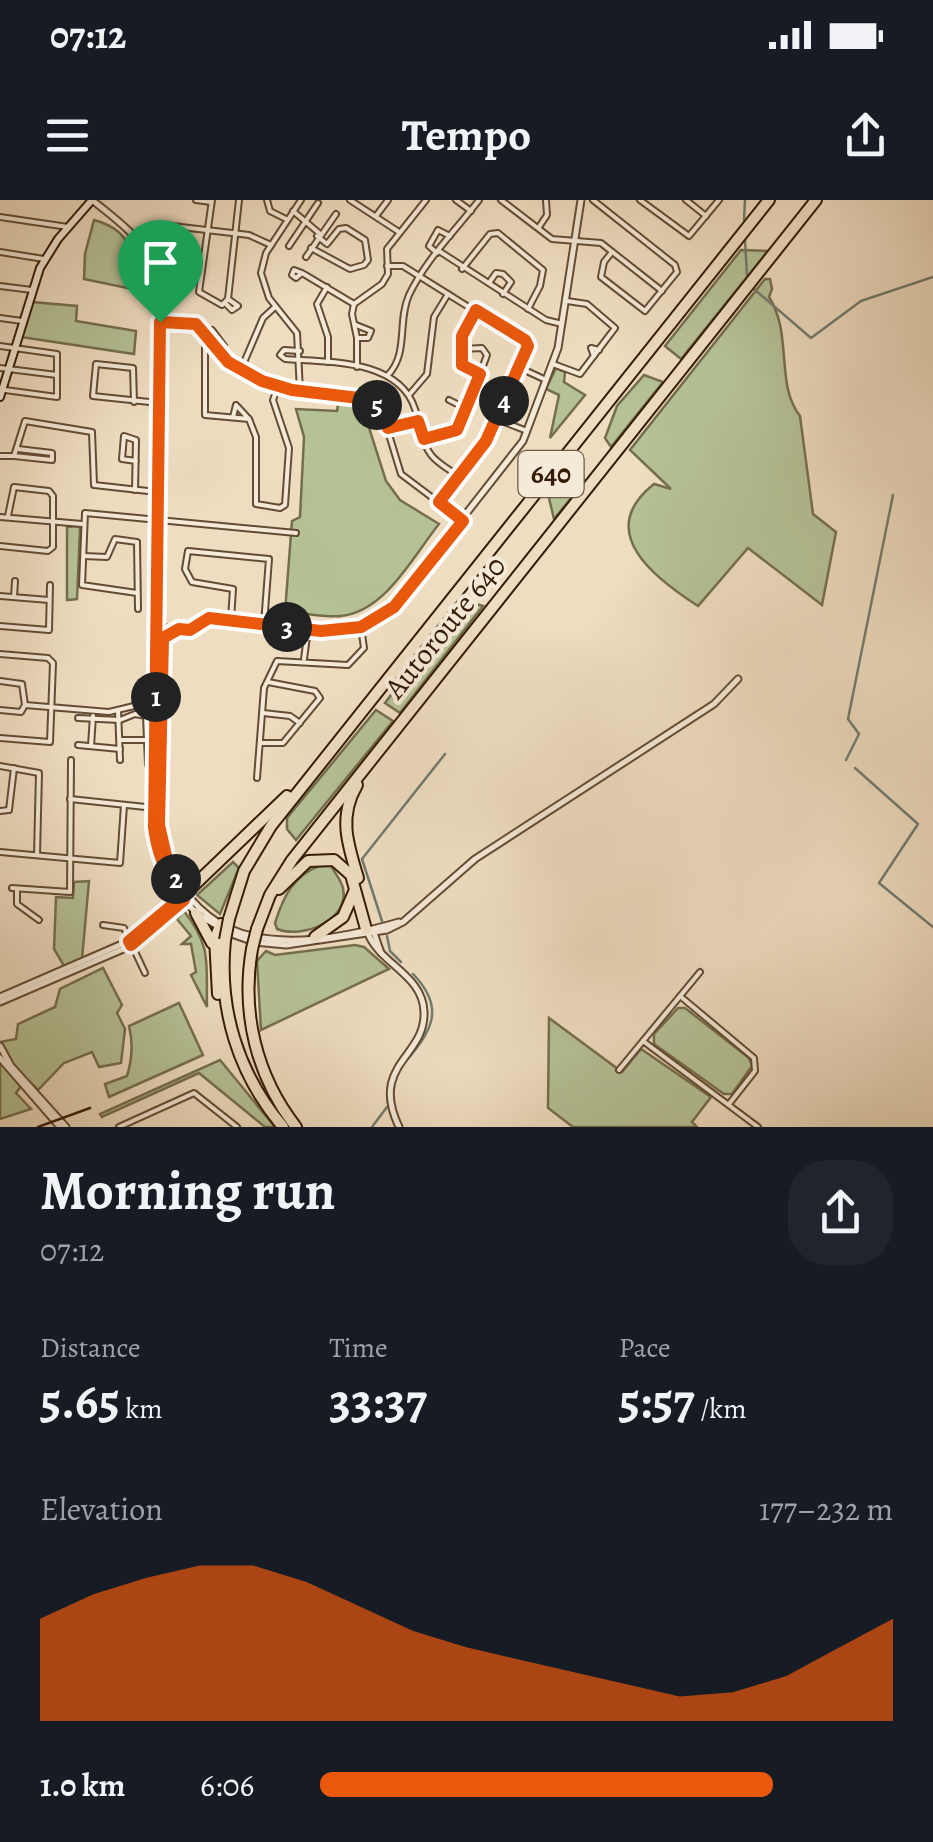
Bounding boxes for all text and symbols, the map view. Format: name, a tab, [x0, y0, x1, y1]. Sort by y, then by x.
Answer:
text: 07:12	[50, 9, 126, 61]
text: Tempo	[402, 104, 531, 166]
icon: menu	[40, 108, 95, 163]
icon: share	[838, 108, 893, 163]
pin	[118, 220, 203, 323]
icon: arrive	[133, 235, 188, 290]
pin: 4	[479, 376, 529, 426]
pin: 5	[352, 380, 402, 430]
text: 4	[497, 382, 511, 420]
text: 5	[371, 386, 383, 424]
road number: 640	[518, 451, 584, 497]
street label: Autoroute 640	[374, 547, 515, 708]
pin: 3	[262, 602, 312, 652]
text: 3	[281, 608, 293, 646]
pin: 1	[131, 672, 181, 722]
text: 1	[151, 678, 161, 716]
pin: 2	[151, 854, 201, 904]
text: 2	[169, 860, 183, 898]
text: Morning run	[40, 1153, 335, 1228]
button: share	[788, 1160, 893, 1265]
text: 07:12	[40, 1228, 104, 1272]
text: Distance	[40, 1329, 140, 1367]
text: Time	[329, 1329, 388, 1367]
text: Pace	[619, 1329, 671, 1367]
text: 5.65	[40, 1367, 120, 1435]
text: 33:37	[329, 1367, 427, 1435]
text: 5:57	[619, 1367, 695, 1435]
text: km	[120, 1390, 163, 1428]
text: /km	[695, 1390, 747, 1428]
text: Elevation	[40, 1487, 163, 1531]
text: 177–232 m	[759, 1487, 893, 1531]
text: 1.0 km	[40, 1763, 125, 1807]
text: 6:06	[200, 1763, 254, 1807]

